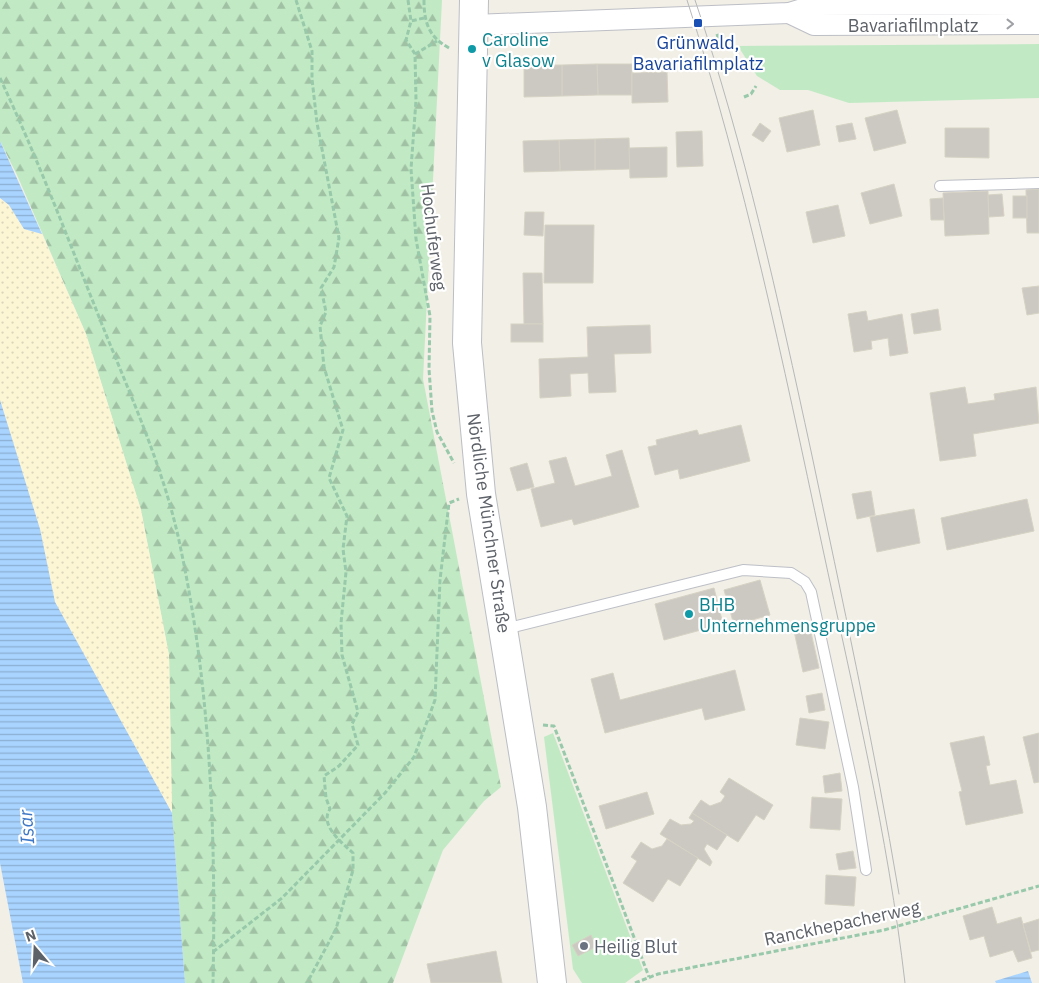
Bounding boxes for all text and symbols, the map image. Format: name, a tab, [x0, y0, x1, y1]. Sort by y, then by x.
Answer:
street label: Bavariafilmplatz	[848, 14, 978, 37]
marker: Grünwald, Bavariafilmplatz	[692, 17, 704, 29]
one-way arrow	[1006, 19, 1014, 29]
place label: Caroline v Glasow	[482, 28, 555, 72]
place label: Grünwald, Bavariafilmplatz	[633, 31, 763, 75]
marker: Caroline v Glasow	[466, 43, 478, 55]
street label: Hochuferweg	[416, 182, 452, 292]
street label: Nördliche Münchner Straße	[462, 411, 516, 635]
place label: BHB Unternehmensgruppe	[699, 593, 876, 637]
marker: BHB Unternehmensgruppe	[683, 608, 695, 620]
water label: Isar	[13, 808, 39, 845]
street label: Ranckhepacherweg	[762, 895, 923, 951]
north arrow	[10, 923, 60, 973]
text: N	[23, 926, 38, 946]
place label: Heilig Blut	[594, 935, 677, 958]
marker: Heilig Blut	[578, 940, 590, 952]

